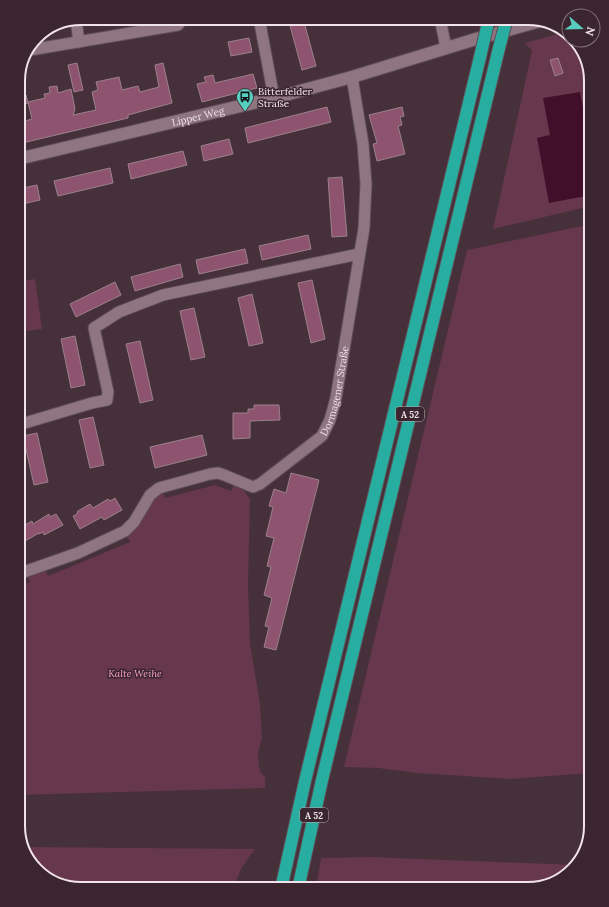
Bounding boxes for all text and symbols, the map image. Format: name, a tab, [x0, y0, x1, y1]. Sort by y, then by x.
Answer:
north arrow	[561, 8, 601, 48]
text: N	[582, 25, 598, 38]
place label: Bitterfelder Straße	[258, 85, 313, 110]
bus stop icon: Bitterfelder Straße	[235, 87, 255, 112]
street label: Lipper Weg	[170, 103, 226, 129]
street label: Dormagener Straße	[317, 344, 351, 438]
road number: A 52	[396, 407, 424, 421]
park label: Kalte Weihe	[108, 667, 162, 680]
road number: A 52	[300, 808, 328, 822]

